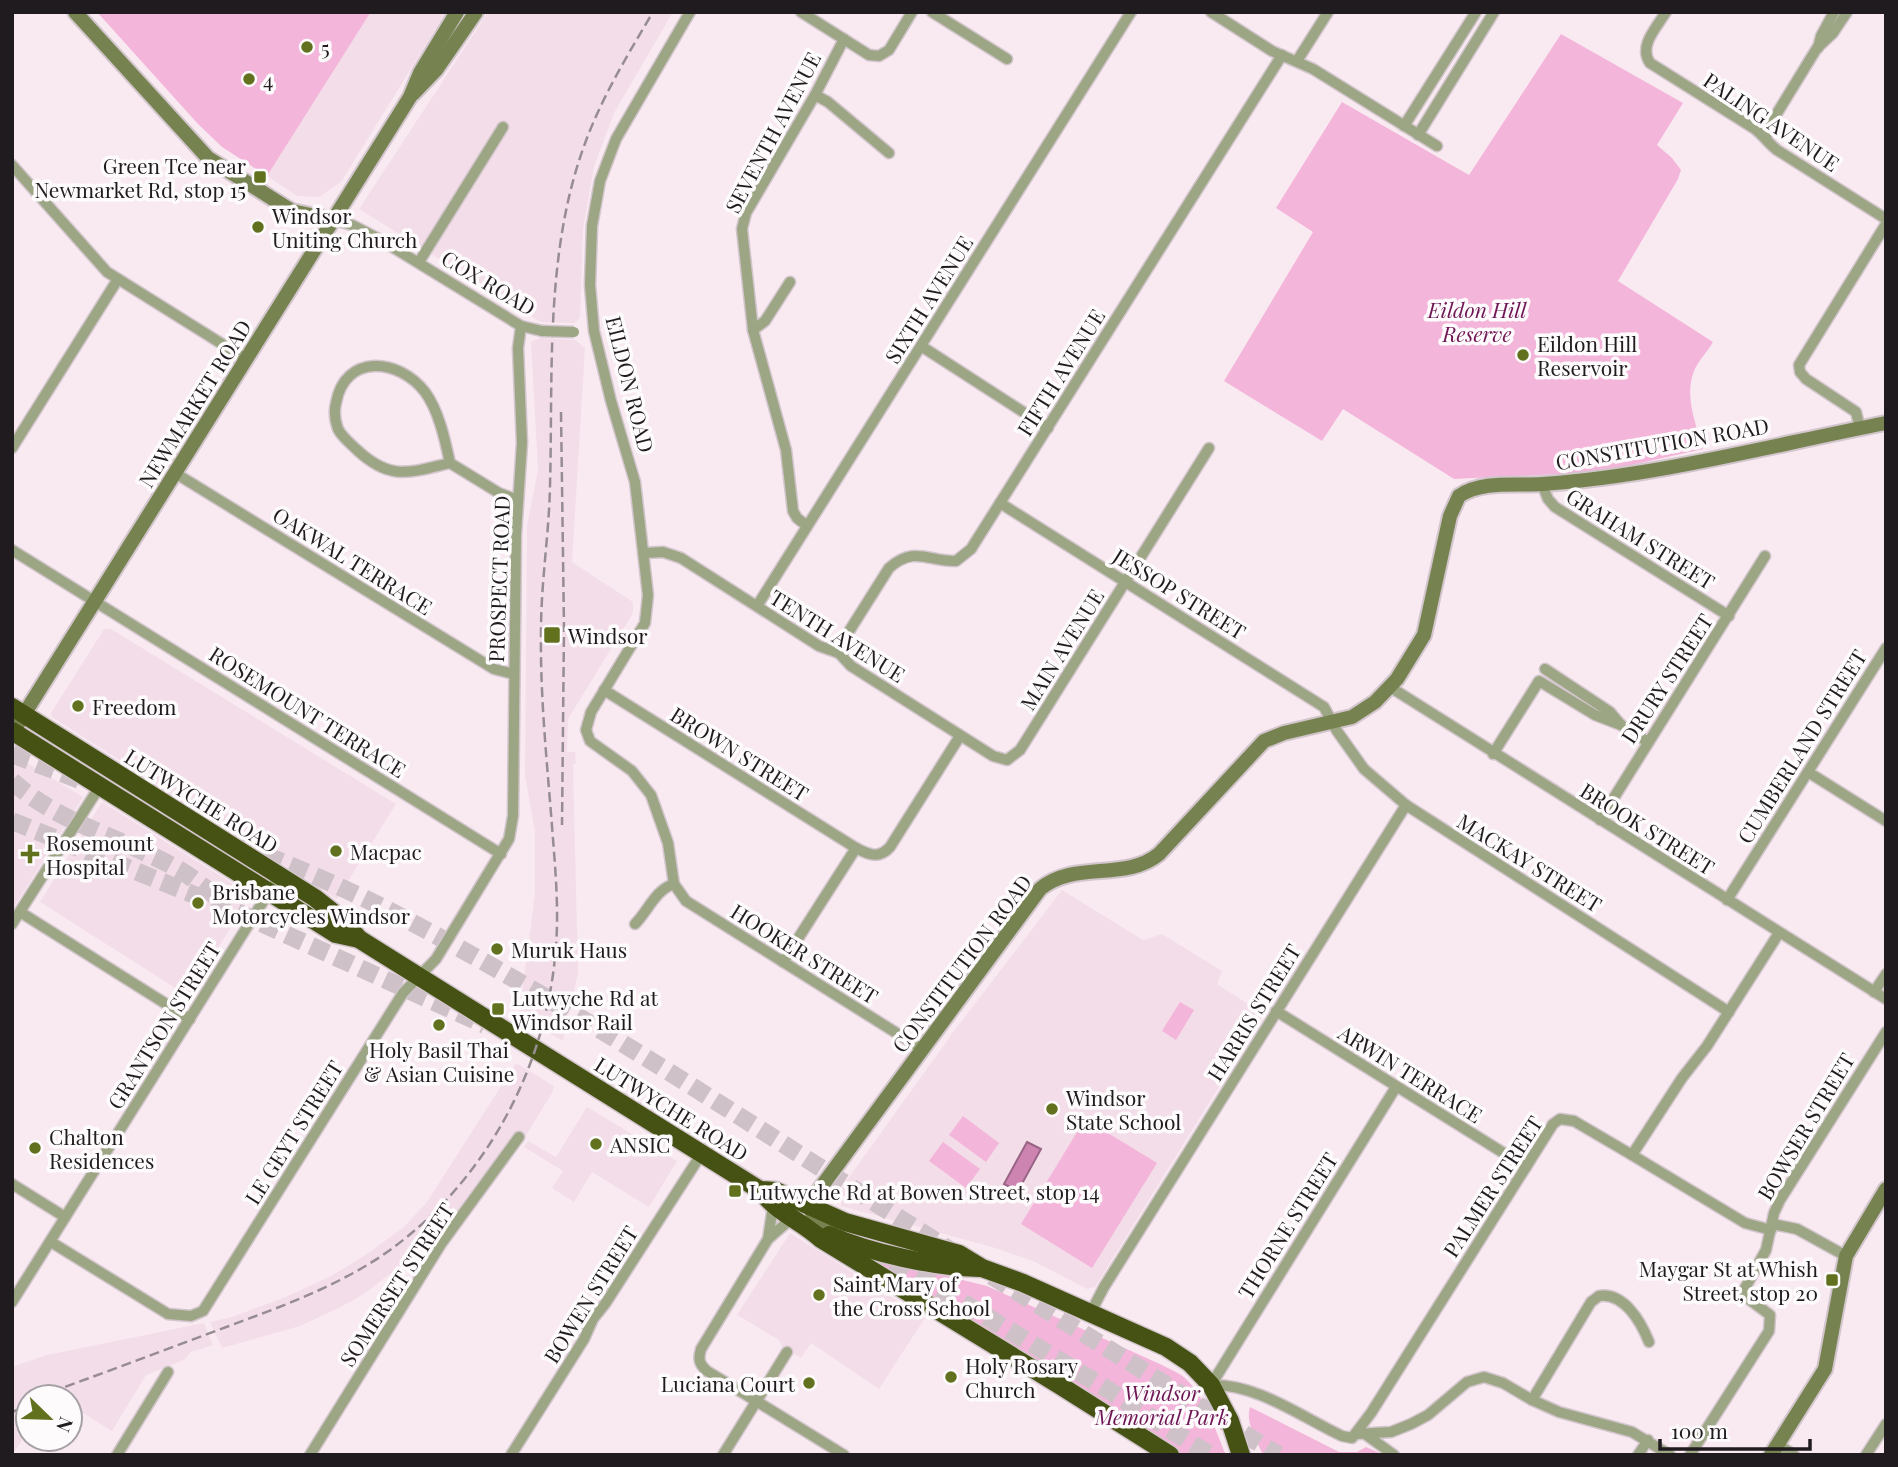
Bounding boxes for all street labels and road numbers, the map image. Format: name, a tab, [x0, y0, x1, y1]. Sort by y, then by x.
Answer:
street label: SEVENTH AVENUE	[718, 47, 826, 217]
street label: PALING AVENUE	[1699, 65, 1845, 177]
street label: SIXTH AVENUE	[878, 230, 978, 368]
street label: COX ROAD	[437, 243, 541, 321]
street label: FIFTH AVENUE	[1010, 303, 1110, 441]
street label: EILDON ROAD	[601, 313, 661, 455]
street label: NEWMARKET ROAD	[131, 314, 257, 492]
street label: CONSTITUTION ROAD	[1553, 410, 1771, 476]
street label: GRAHAM STREET	[1561, 481, 1721, 595]
street label: PROSPECT ROAD	[481, 495, 515, 663]
street label: OAKWAL TERRACE	[268, 500, 438, 620]
street label: JESSOP STREET	[1108, 541, 1252, 645]
street label: TENTH AVENUE	[765, 582, 911, 688]
street label: MAIN AVENUE	[1013, 583, 1109, 715]
street label: DRURY STREET	[1614, 608, 1718, 748]
street label: ROSEMOUNT TERRACE	[205, 639, 411, 783]
street label: CUMBERLAND STREET	[1730, 644, 1872, 848]
street label: BROWN STREET	[666, 699, 814, 807]
street label: LUTWYCHE ROAD	[120, 742, 284, 858]
street label: BROOK STREET	[1576, 776, 1720, 880]
street label: MACKAY STREET	[1452, 806, 1608, 918]
street label: CONSTITUTION ROAD	[885, 868, 1037, 1058]
street label: HOOKER STREET	[726, 897, 884, 1009]
street label: GRANTSON STREET	[100, 936, 226, 1114]
street label: HARRIS STREET	[1200, 938, 1306, 1086]
street label: ARWIN TERRACE	[1333, 1017, 1488, 1128]
street label: BOWSER STREET	[1750, 1047, 1860, 1205]
street label: LUTWYCHE ROAD	[590, 1050, 754, 1166]
street label: LE GEYT STREET	[237, 1055, 349, 1209]
street label: PALMER STREET	[1436, 1110, 1548, 1262]
street label: THORNE STREET	[1231, 1147, 1343, 1303]
street label: SOMERSET STREET	[333, 1197, 459, 1371]
street label: BOWEN STREET	[537, 1220, 643, 1368]

